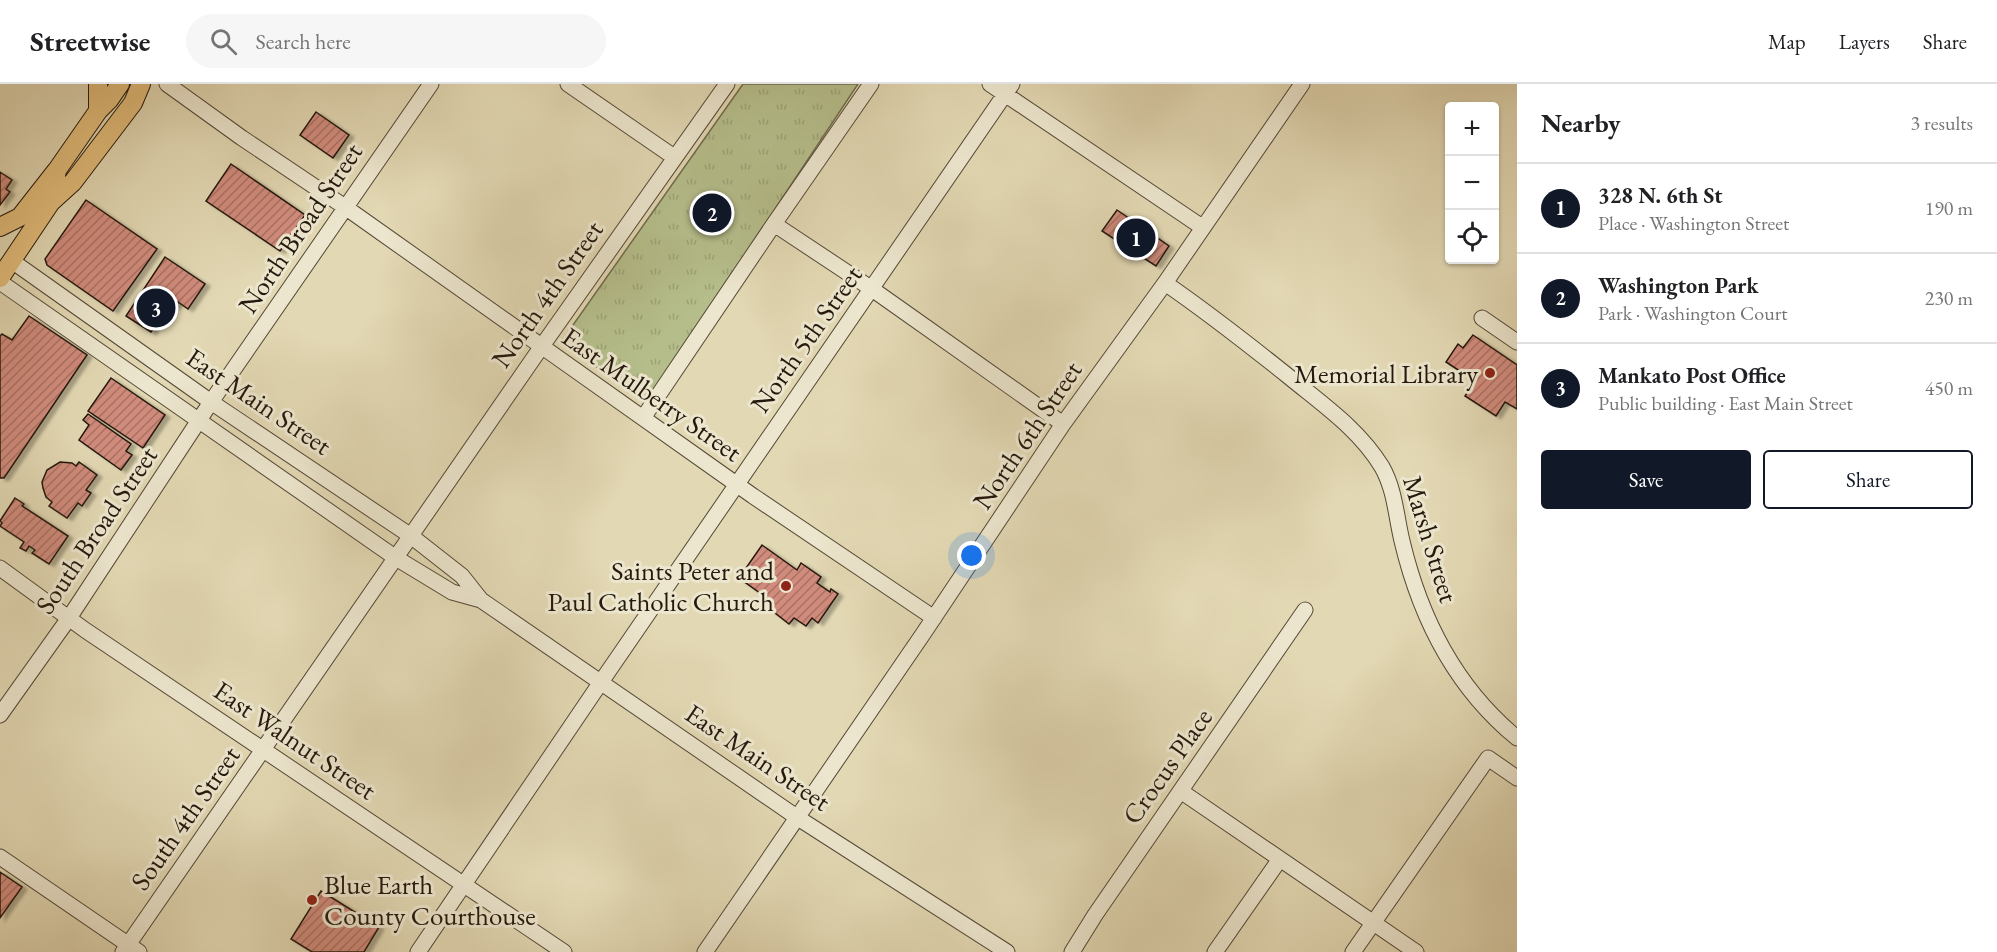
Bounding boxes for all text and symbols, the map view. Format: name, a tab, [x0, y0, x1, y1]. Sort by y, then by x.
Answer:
search box	[186, 14, 606, 68]
text: Streetwise	[30, 23, 150, 59]
icon: search	[207, 25, 240, 58]
text: Search here	[255, 27, 351, 56]
text: Map	[1768, 28, 1806, 55]
text: Layers	[1839, 28, 1890, 55]
text: Share	[1923, 28, 1967, 55]
map controls	[1445, 102, 1499, 264]
button: +	[1445, 102, 1499, 156]
text: Nearby	[1541, 106, 1621, 140]
text: 3 results	[1910, 110, 1973, 136]
street label: North Broad Street	[230, 136, 370, 320]
button: −	[1445, 156, 1499, 210]
text: 328 N. 6th St	[1598, 181, 1723, 210]
pin: 2	[692, 190, 732, 236]
text: 1	[1555, 195, 1566, 221]
text: 190 m	[1925, 195, 1973, 221]
button: locate	[1445, 210, 1499, 264]
text: Place · Washington Street	[1598, 210, 1789, 236]
street label: North 4th Street	[483, 213, 611, 374]
pin: 1	[1116, 216, 1156, 260]
street label: North 5th Street	[742, 258, 870, 419]
text: Washington Park	[1598, 271, 1758, 300]
text: 2	[1555, 285, 1566, 311]
text: 230 m	[1925, 285, 1973, 311]
pin: 3	[136, 286, 176, 330]
text: Park · Washington Court	[1598, 300, 1788, 326]
street label: East Mulberry Street	[555, 319, 749, 469]
street label: East Main Street	[180, 339, 339, 463]
street label: North 6th Street	[965, 354, 1090, 516]
place label: Memorial Library	[1294, 356, 1478, 391]
text: Mankato Post Office	[1598, 361, 1786, 390]
marker: Memorial Library	[1483, 366, 1497, 380]
text: 3	[1555, 375, 1566, 401]
text: 450 m	[1925, 375, 1973, 401]
text: Public building · East Main Street	[1598, 390, 1853, 416]
street label: South Broad Street	[27, 439, 165, 621]
button: Save	[1541, 450, 1751, 509]
button: Share	[1763, 450, 1973, 509]
street label: Marsh Street	[1395, 471, 1467, 607]
your location	[957, 541, 986, 570]
place label: Saints Peter and Paul Catholic Church	[548, 553, 774, 619]
marker: Saints Peter and Paul Catholic Church	[779, 579, 793, 593]
street label: East Walnut Street	[207, 673, 384, 808]
street label: East Main Street	[679, 695, 838, 819]
street label: Crocus Place	[1114, 701, 1220, 831]
street label: South 4th Street	[122, 739, 248, 897]
place label: Blue Earth County Courthouse	[324, 867, 536, 933]
marker: Blue Earth County Courthouse	[305, 893, 319, 907]

